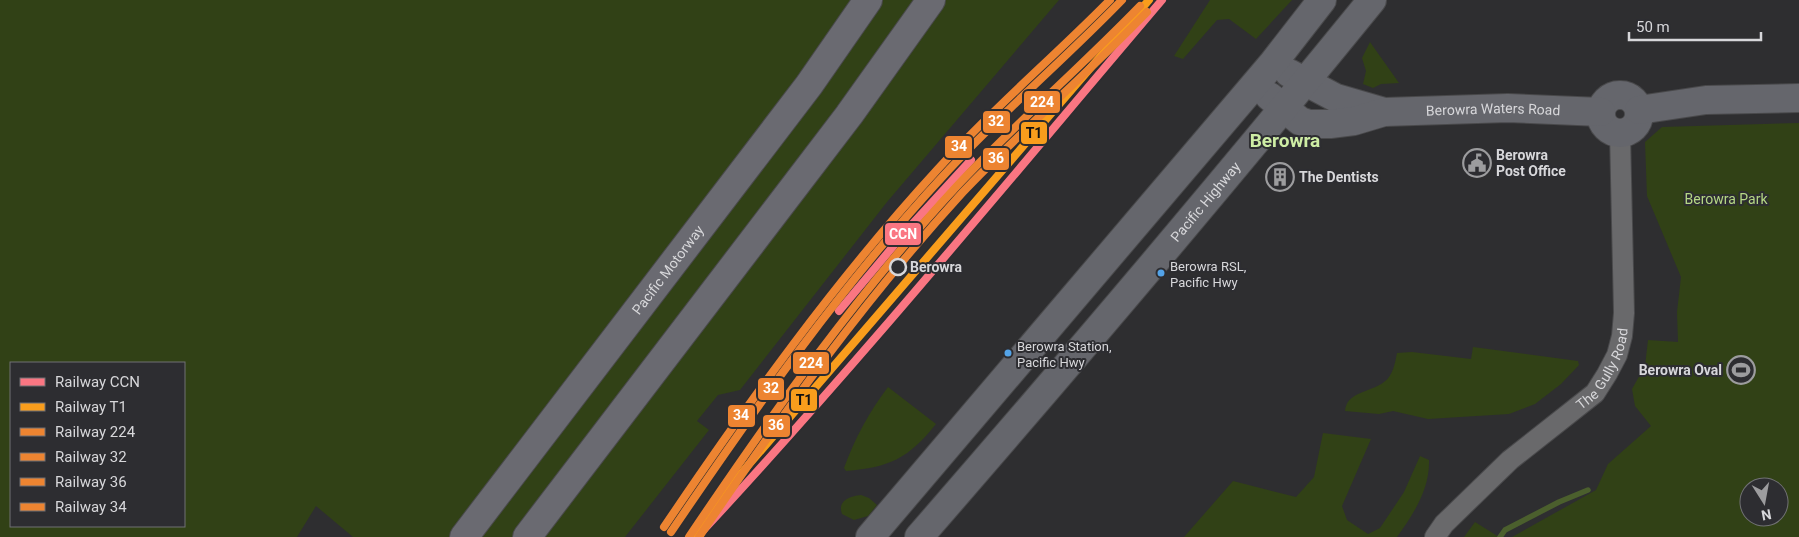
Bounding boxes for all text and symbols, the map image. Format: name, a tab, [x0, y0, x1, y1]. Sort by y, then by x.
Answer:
scale bar	[1629, 10, 1762, 42]
text: 50 m	[1636, 18, 1670, 36]
line badge: 224	[1023, 90, 1061, 114]
text: 224	[1030, 94, 1054, 110]
street label: Berowra Waters Road	[1426, 100, 1561, 119]
line badge: 32	[982, 110, 1011, 134]
text: 32	[988, 113, 1004, 129]
line badge: T1	[1020, 121, 1048, 145]
text: T1	[1026, 125, 1042, 141]
district label: Berowra	[1250, 129, 1320, 152]
line badge: 34	[944, 135, 973, 159]
text: 34	[951, 138, 967, 154]
line badge: 36	[982, 147, 1010, 171]
place label: Berowra Post Office	[1496, 147, 1566, 179]
public building icon: Berowra Post Office	[1462, 148, 1492, 178]
text: 36	[988, 150, 1004, 166]
street label: Pacific Highway	[1167, 158, 1244, 245]
building icon: The Dentists	[1265, 162, 1295, 192]
place label: The Dentists	[1299, 169, 1379, 185]
park label: Berowra Park	[1684, 191, 1768, 207]
street label: Pacific Motorway	[629, 222, 707, 318]
line badge: CCN	[884, 222, 922, 246]
text: CCN	[889, 226, 917, 242]
marker: Berowra	[889, 258, 907, 276]
place label: Berowra	[910, 259, 962, 275]
place label: Berowra RSL, Pacific Hwy	[1170, 259, 1246, 290]
marker: Berowra RSL, Pacific Hwy	[1156, 268, 1166, 278]
street label: The Gully Road	[1573, 327, 1631, 413]
place label: Berowra Station, Pacific Hwy	[1017, 339, 1112, 370]
marker: Berowra Station, Pacific Hwy	[1003, 348, 1013, 358]
line badge: 224	[792, 351, 830, 375]
text: 224	[799, 355, 823, 371]
sports icon: Berowra Oval	[1726, 355, 1756, 385]
legend	[10, 362, 185, 527]
place label: Berowra Oval	[1639, 362, 1722, 378]
text: Railway CCN	[55, 373, 140, 391]
line badge: 32	[757, 377, 785, 401]
text: 32	[763, 380, 779, 396]
line badge: T1	[790, 388, 818, 412]
text: T1	[796, 392, 812, 408]
text: Railway T1	[55, 398, 127, 416]
line badge: 34	[727, 404, 756, 428]
text: 34	[733, 407, 749, 423]
line badge: 36	[762, 414, 791, 438]
text: 36	[768, 417, 784, 433]
text: Railway 224	[55, 423, 136, 441]
text: Railway 32	[55, 448, 127, 466]
text: Railway 36	[55, 473, 127, 491]
north arrow	[1739, 477, 1789, 527]
text: Railway 34	[55, 498, 127, 516]
text: N	[1760, 506, 1773, 524]

